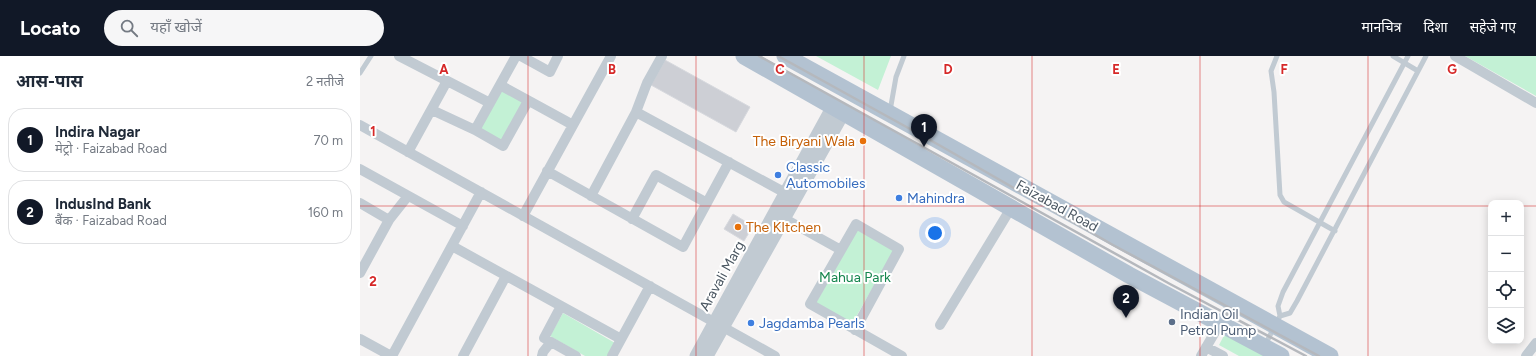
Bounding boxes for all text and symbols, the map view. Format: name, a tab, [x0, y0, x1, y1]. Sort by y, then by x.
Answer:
search box	[104, 10, 384, 46]
text: Locato	[20, 17, 80, 40]
icon: search	[118, 17, 140, 39]
text: यहाँ खोजें	[150, 18, 202, 36]
text: मानचित्र	[1361, 19, 1401, 36]
text: दिशा	[1423, 19, 1448, 36]
text: सहेजे गए	[1470, 19, 1516, 36]
text: A	[439, 62, 449, 77]
text: B	[608, 62, 616, 77]
text: C	[775, 62, 785, 77]
text: D	[943, 62, 953, 77]
text: E	[1112, 62, 1120, 77]
text: F	[1280, 62, 1288, 77]
text: G	[1447, 62, 1457, 77]
text: आस-पास	[16, 71, 83, 91]
text: 2 नतीजे	[306, 74, 344, 89]
pin: 1	[911, 114, 937, 147]
text: Indira Nagar	[55, 123, 140, 141]
text: 1	[370, 124, 376, 139]
text: 1	[27, 133, 33, 148]
text: 70 m	[313, 133, 343, 148]
place label: The Biryani Wala	[753, 133, 855, 150]
marker: The Biryani Wala	[858, 136, 868, 146]
text: मेट्रो · Faizabad Road	[55, 141, 167, 156]
place label: Classic Automobiles	[786, 159, 865, 192]
marker: Classic Automobiles	[773, 170, 783, 180]
street label: Faizabad Road	[1013, 176, 1101, 236]
place label: Mahindra	[907, 190, 965, 207]
marker: Mahindra	[894, 193, 904, 203]
text: IndusInd Bank	[55, 195, 151, 213]
map controls	[1488, 200, 1524, 344]
button: +	[1488, 200, 1524, 236]
text: 2	[26, 205, 34, 220]
text: 160 m	[308, 205, 343, 220]
text: बैंक · Faizabad Road	[55, 213, 167, 228]
place label: The KItchen	[746, 219, 821, 236]
marker: The KItchen	[733, 222, 743, 232]
your location	[925, 223, 945, 243]
button: −	[1488, 236, 1524, 272]
street label: Aravali Marg	[696, 238, 748, 314]
park label: Mahua Park	[819, 269, 891, 286]
button: locate	[1488, 272, 1524, 308]
text: 2	[369, 274, 377, 289]
pin: 2	[1113, 285, 1139, 318]
place label: Indian Oil Petrol Pump	[1180, 306, 1256, 339]
button: layers	[1488, 308, 1524, 344]
place label: Jagdamba Pearls	[759, 315, 865, 332]
marker: Indian Oil Petrol Pump	[1167, 317, 1177, 327]
marker: Jagdamba Pearls	[746, 318, 756, 328]

